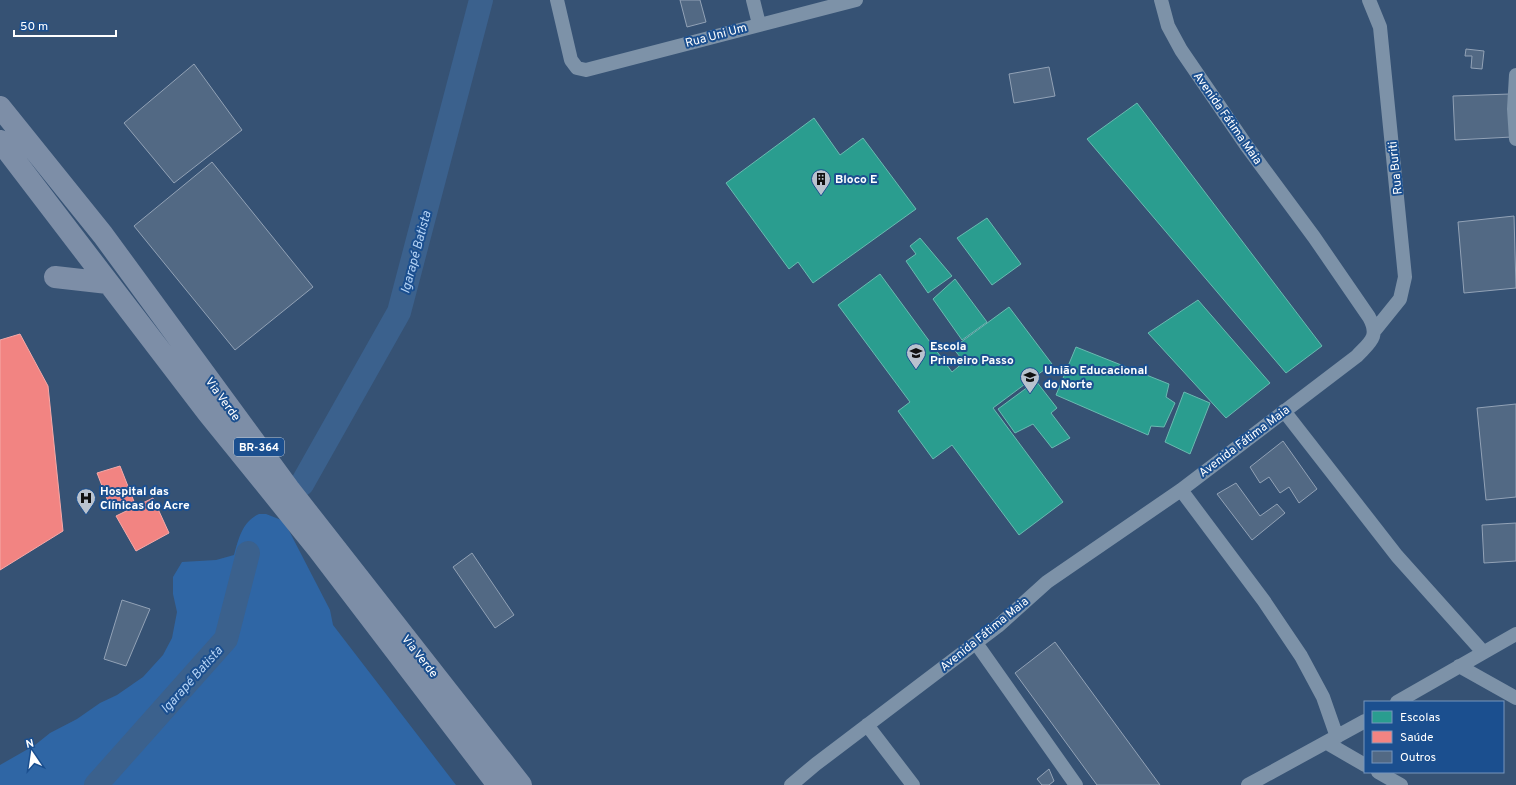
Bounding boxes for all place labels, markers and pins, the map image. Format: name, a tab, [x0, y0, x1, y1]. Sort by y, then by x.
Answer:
building icon: Bloco E	[810, 168, 832, 196]
place label: Bloco E	[835, 172, 877, 188]
place label: Escola Primeiro Passo	[930, 339, 1014, 369]
school or university icon: Escola Primeiro Passo	[905, 342, 927, 370]
place label: União Educacional do Norte	[1044, 363, 1148, 393]
school or university icon: União Educacional do Norte	[1019, 366, 1041, 394]
place label: Hospital das Clínicas do Acre	[100, 484, 190, 514]
hospital icon: Hospital das Clínicas do Acre	[75, 487, 97, 515]

